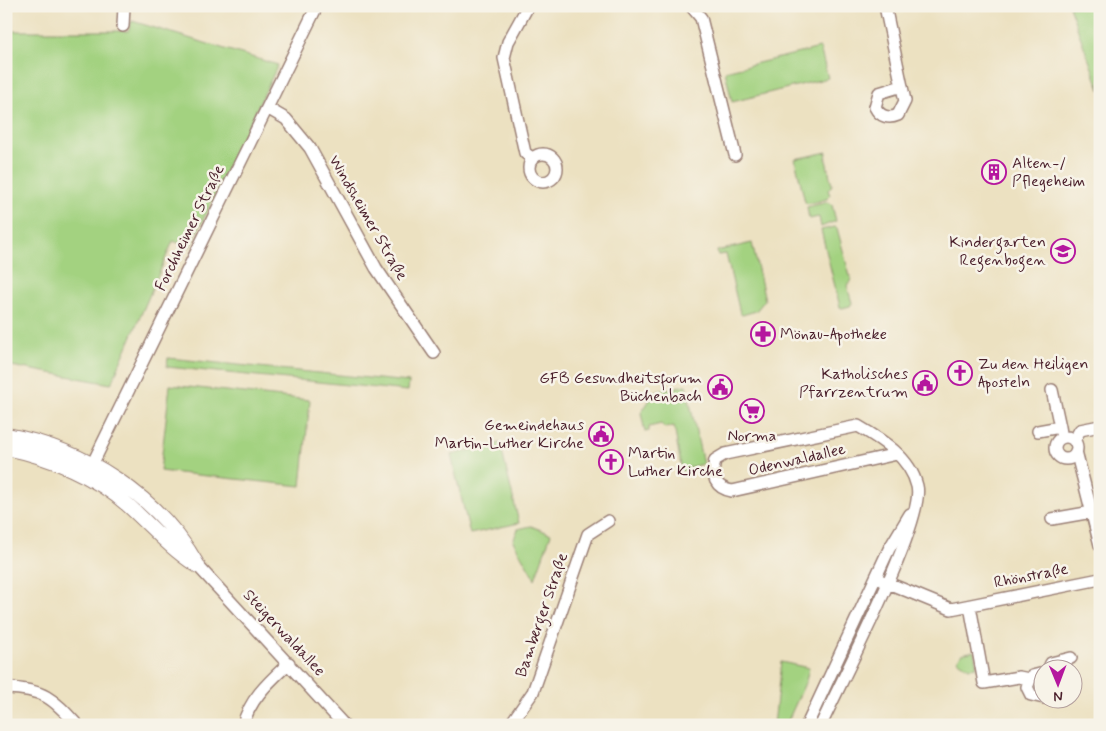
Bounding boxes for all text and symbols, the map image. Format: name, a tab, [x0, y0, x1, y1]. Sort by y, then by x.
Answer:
street label: Windsheimer Straße	[324, 152, 412, 285]
place label: Alten-/ Pflegeheim	[1012, 153, 1085, 192]
building icon: Alten-/ Pflegeheim	[981, 159, 1007, 185]
street label: Forchheimer Straße	[150, 161, 230, 295]
place label: Kindergarten Regenbogen	[949, 232, 1046, 272]
school or university icon: Kindergarten Regenbogen	[1050, 238, 1076, 264]
pharmacy icon: Mönau-Apotheke	[750, 321, 776, 347]
place label: Mönau-Apotheke	[780, 324, 887, 346]
place label: Zu den Heiligen Aposteln	[978, 354, 1088, 394]
church icon: Zu den Heiligen Aposteln	[947, 360, 973, 386]
place label: Katholisches Pfarrzentrum	[799, 364, 908, 403]
place label: GFB Gesundheitsforum Büchenbach	[539, 368, 702, 407]
public building icon: Katholisches Pfarrzentrum	[912, 370, 938, 396]
public building icon: GFB Gesundheitsforum Büchenbach	[707, 374, 733, 400]
supermarket icon: Norma	[739, 398, 765, 424]
place label: Gemeindehaus Martin-Luther Kirche	[435, 415, 584, 454]
public building icon: Gemeindehaus Martin-Luther Kirche	[588, 421, 614, 447]
place label: Norma	[728, 426, 777, 447]
street label: Odenwaldallee	[746, 439, 848, 481]
place label: Martin Luther Kirche	[628, 443, 723, 482]
church icon: Martin Luther Kirche	[598, 449, 624, 475]
street label: Bamberger Straße	[511, 550, 574, 680]
street label: Rhönstraße	[992, 558, 1070, 593]
street label: Steigerwaldallee	[238, 585, 330, 681]
north arrow	[1034, 658, 1084, 708]
text: N	[1053, 687, 1063, 705]

